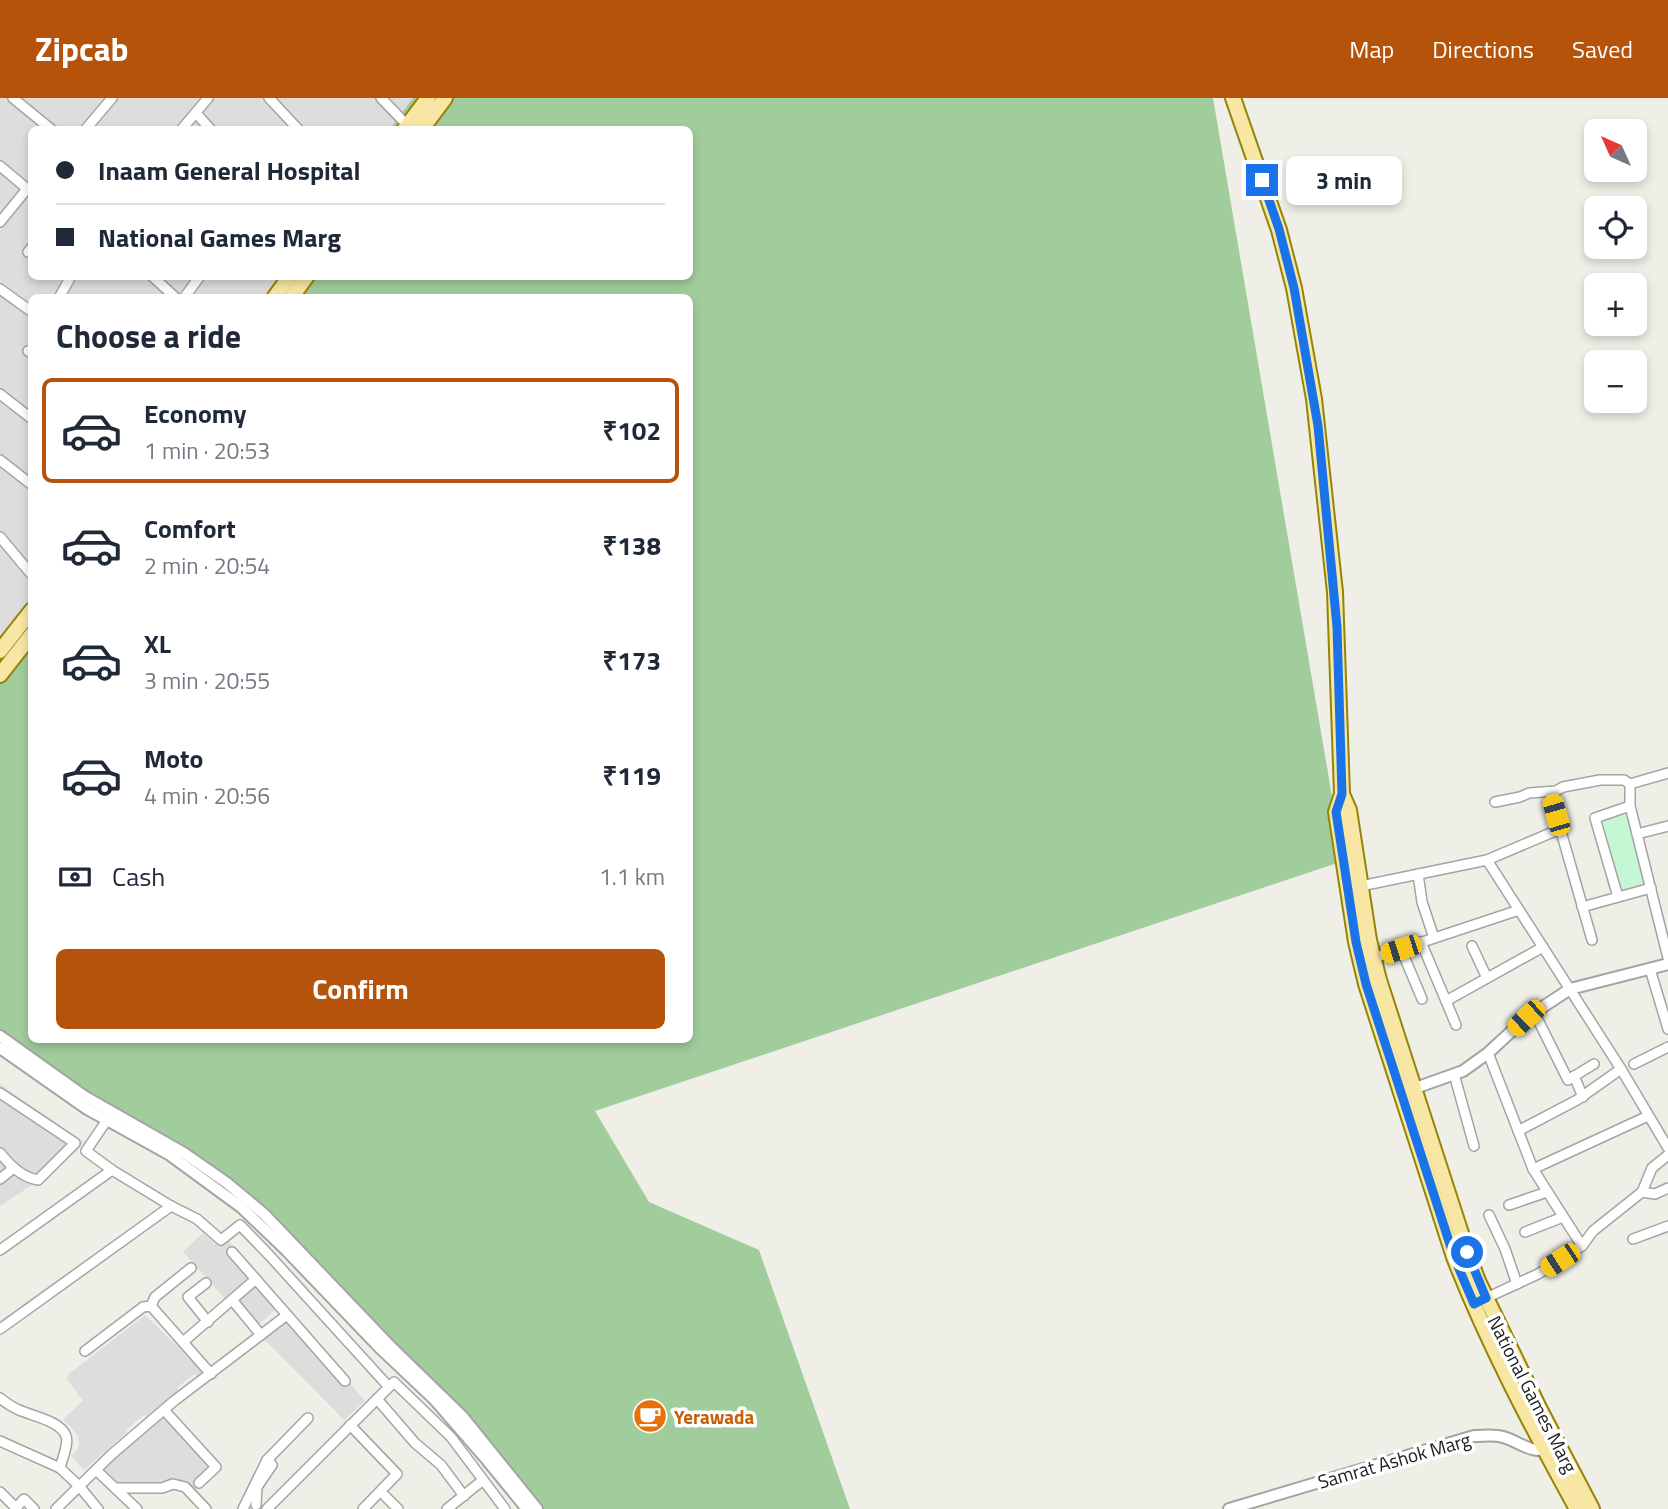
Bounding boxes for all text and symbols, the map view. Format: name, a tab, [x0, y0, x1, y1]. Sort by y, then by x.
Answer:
text: Zipcab	[35, 24, 129, 74]
text: Map	[1349, 31, 1394, 67]
text: Directions	[1432, 31, 1534, 67]
text: Saved	[1572, 31, 1633, 67]
north arrow	[1584, 119, 1647, 182]
map controls	[1584, 119, 1647, 413]
text: Inaam General Hospital	[98, 151, 361, 190]
callout: 3 min	[1286, 155, 1402, 204]
text: 3 min	[1316, 163, 1372, 198]
route end	[1246, 164, 1278, 196]
button: locate	[1584, 196, 1647, 259]
text: National Games Marg	[98, 218, 341, 257]
button: +	[1584, 273, 1647, 336]
text: Choose a ride	[56, 312, 241, 360]
button: −	[1584, 350, 1647, 413]
text: Economy	[144, 394, 246, 433]
icon: car	[60, 399, 123, 462]
text: ₹102	[602, 411, 661, 450]
text: 1 min · 20:53	[144, 433, 270, 468]
text: Comfort	[144, 509, 236, 548]
icon: car	[60, 514, 123, 577]
text: ₹138	[602, 526, 661, 565]
text: 2 min · 20:54	[144, 548, 270, 583]
text: XL	[144, 624, 171, 663]
icon: car	[60, 629, 123, 692]
text: ₹173	[602, 641, 661, 680]
text: 3 min · 20:55	[144, 663, 270, 698]
text: Moto	[144, 739, 203, 778]
icon: car	[60, 744, 123, 807]
text: ₹119	[602, 756, 661, 795]
text: 4 min · 20:56	[144, 778, 270, 813]
car	[1541, 792, 1572, 838]
text: Cash	[112, 857, 165, 896]
icon: cash	[56, 858, 94, 896]
text: 1.1 km	[599, 859, 665, 894]
car	[1378, 933, 1425, 965]
button: Confirm	[56, 949, 665, 1029]
car	[1504, 996, 1549, 1040]
route start	[1451, 1236, 1483, 1268]
car	[1537, 1240, 1584, 1280]
street label: National Games Marg	[1481, 1310, 1585, 1478]
cafe icon: Yerawada	[631, 1397, 669, 1435]
place label: Yerawada	[674, 1402, 754, 1431]
street label: Samrat Ashok Marg	[1314, 1424, 1474, 1496]

